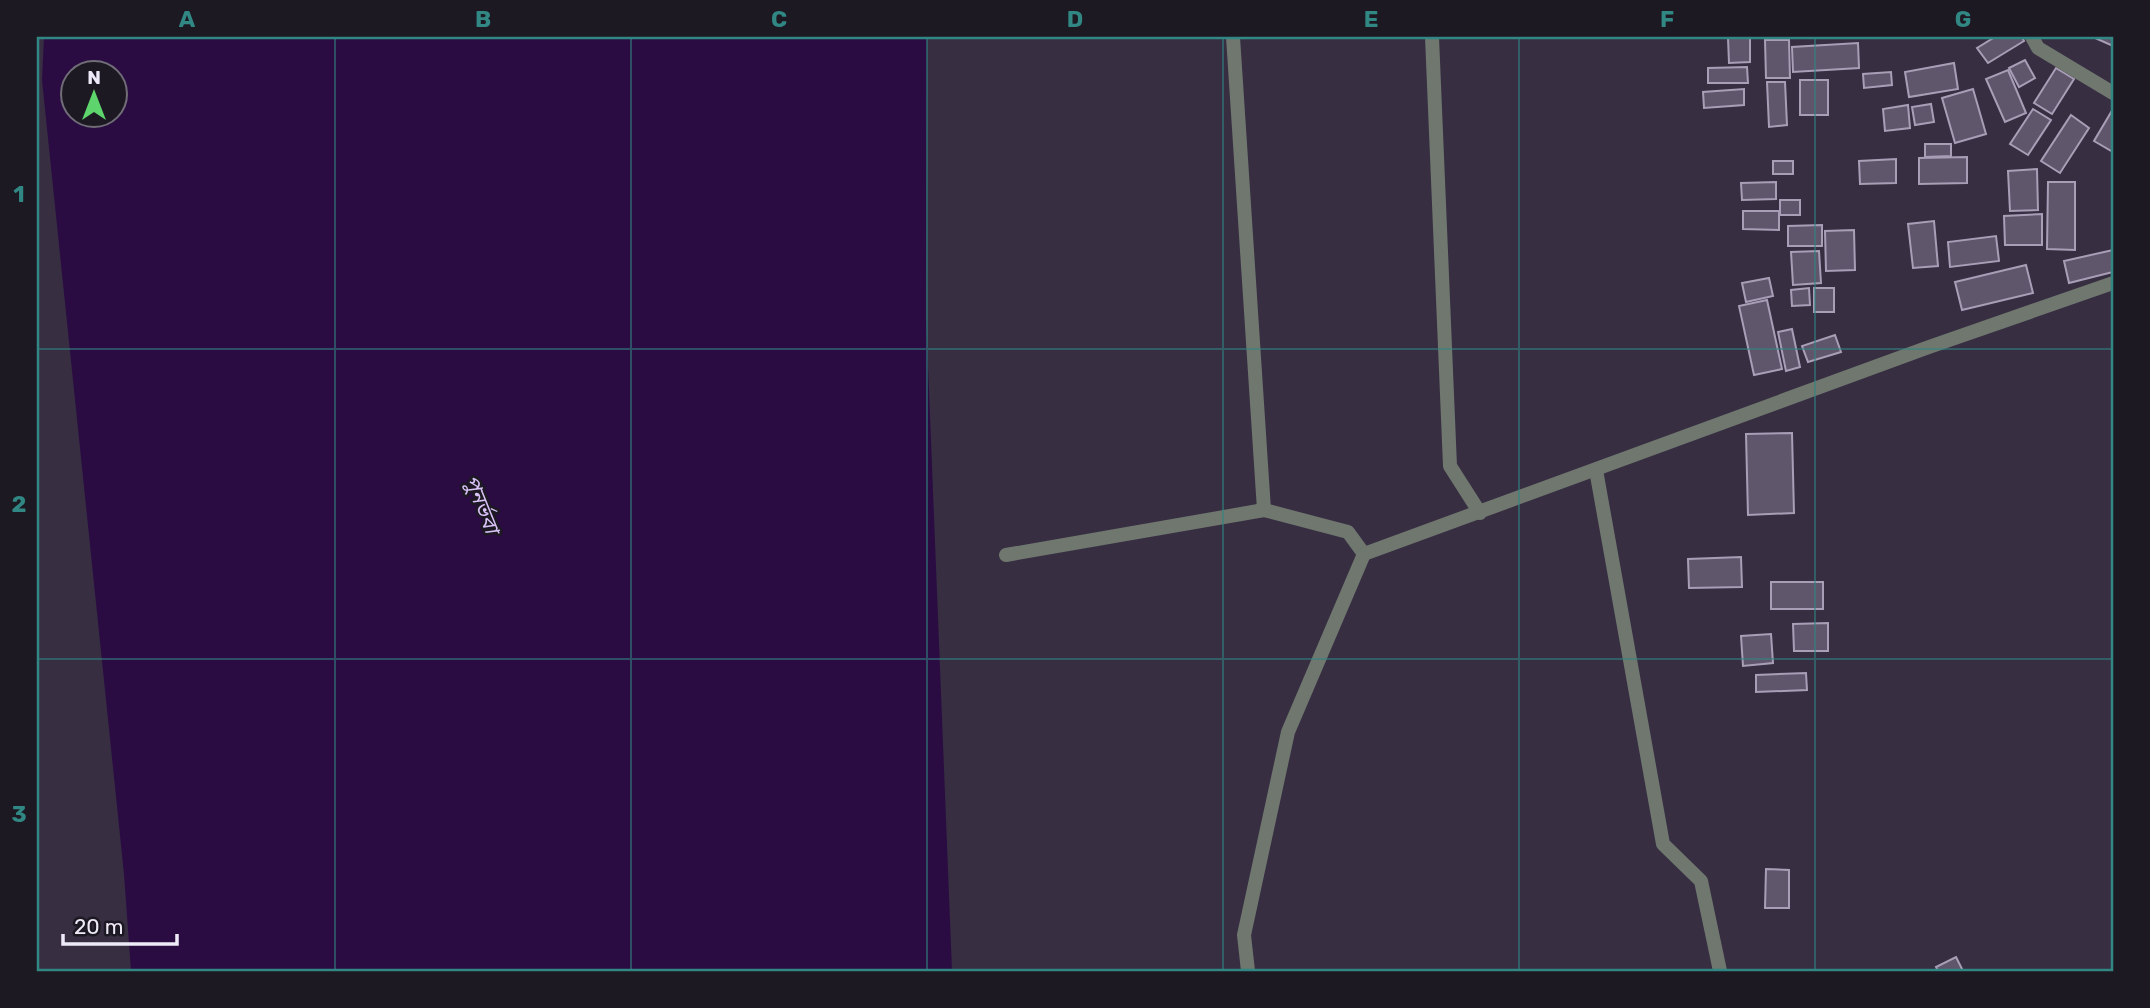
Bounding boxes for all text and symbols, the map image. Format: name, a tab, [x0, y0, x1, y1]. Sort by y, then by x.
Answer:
text: A	[179, 5, 196, 33]
text: B	[475, 5, 491, 33]
text: C	[771, 5, 787, 33]
text: D	[1067, 5, 1083, 33]
text: E	[1364, 5, 1378, 33]
text: F	[1660, 5, 1674, 33]
text: G	[1955, 5, 1971, 33]
north arrow	[60, 60, 130, 130]
text: N	[87, 66, 101, 89]
text: 1	[13, 180, 25, 208]
water label: পুনর্ভবা	[459, 471, 507, 541]
text: 2	[12, 490, 26, 518]
text: 3	[11, 800, 27, 828]
scale bar	[63, 903, 177, 947]
text: 20 m	[74, 914, 123, 939]

